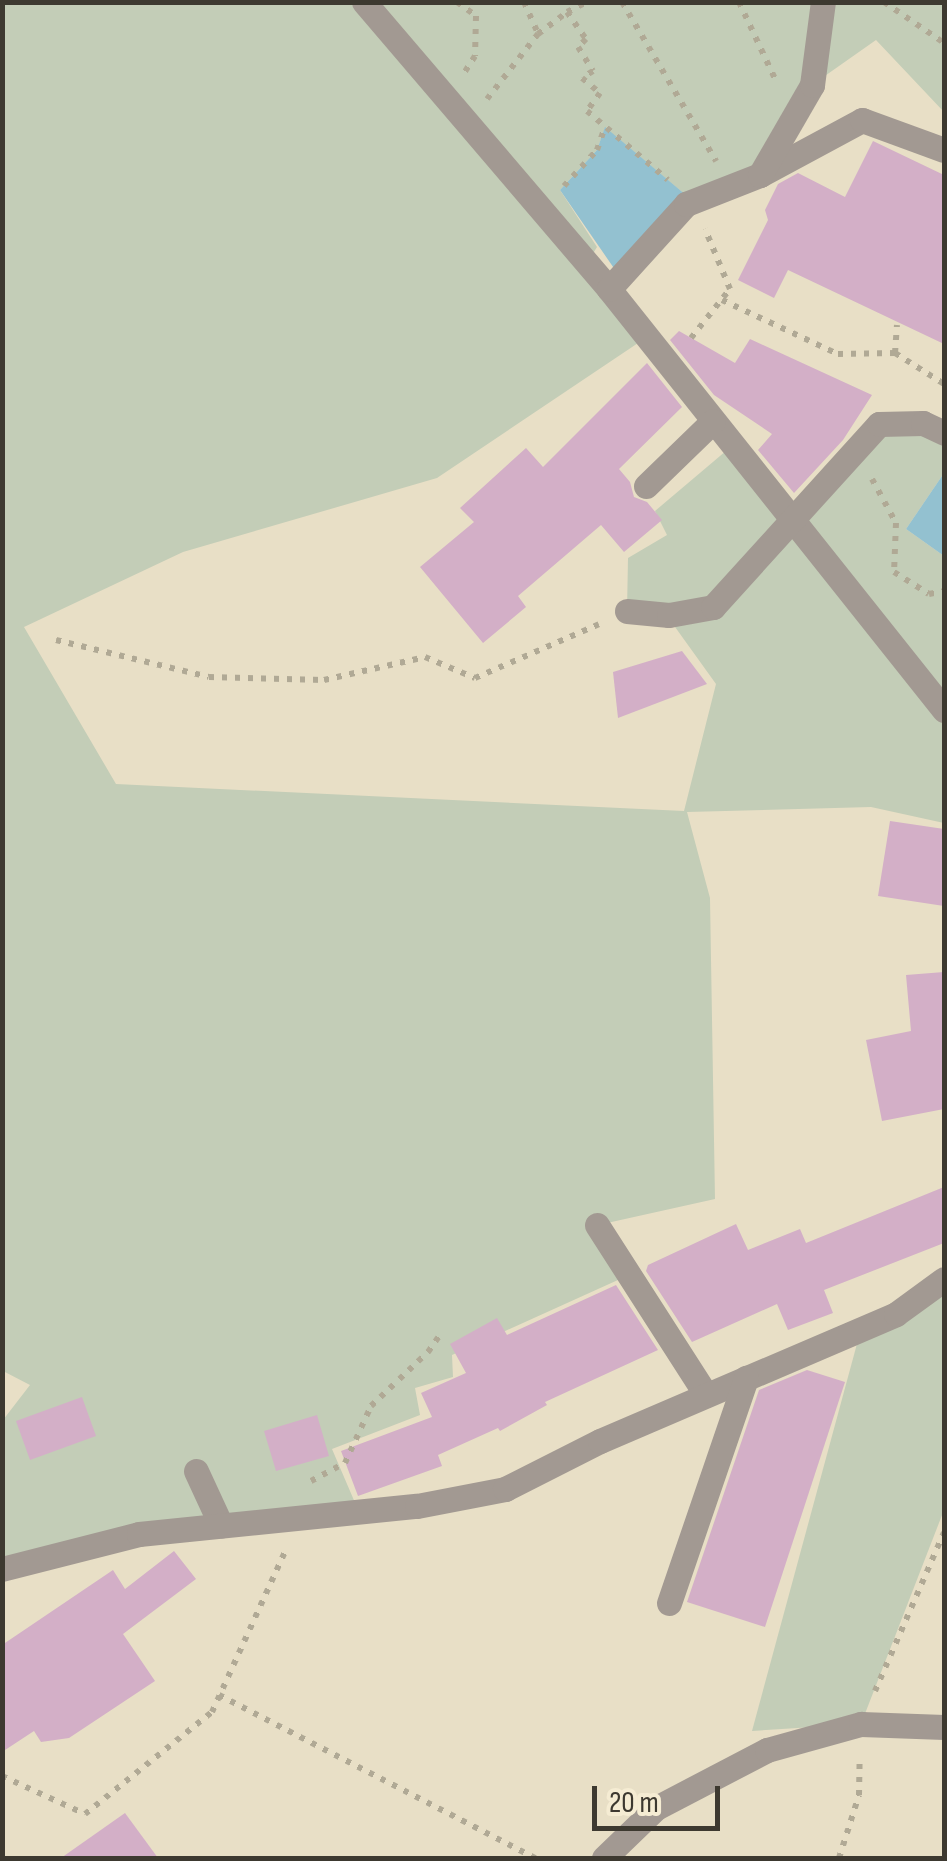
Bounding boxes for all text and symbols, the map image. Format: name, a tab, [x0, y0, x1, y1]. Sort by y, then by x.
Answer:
scale bar	[597, 1766, 724, 1828]
text: 20 m	[609, 1785, 659, 1821]

